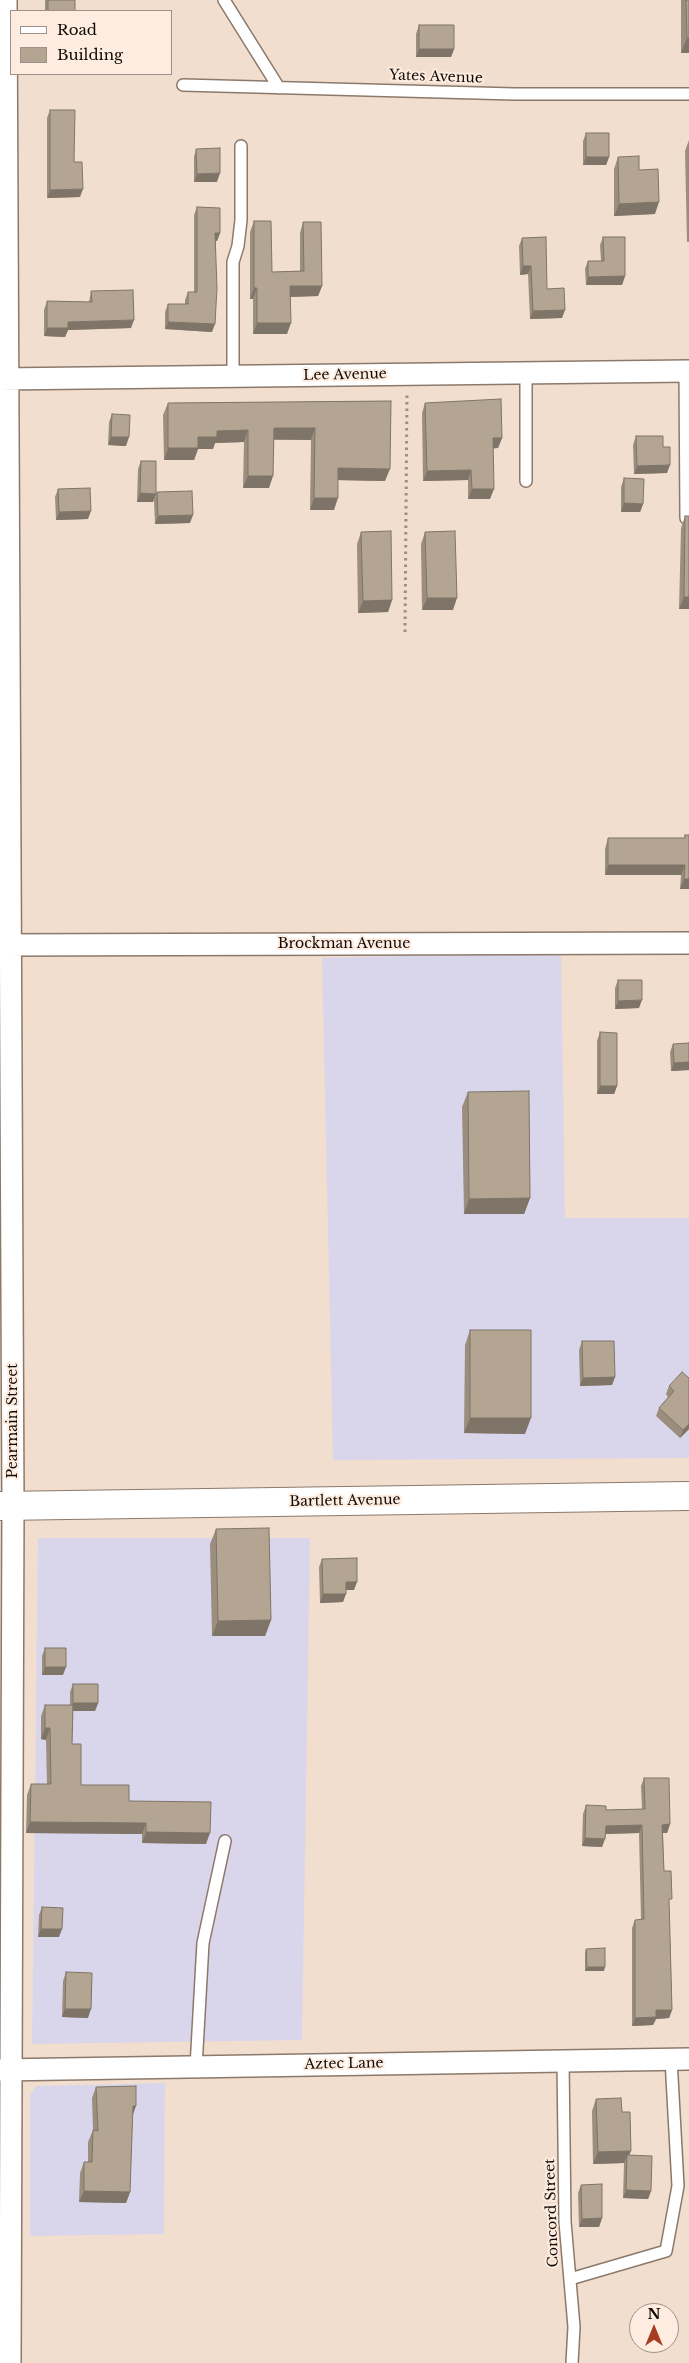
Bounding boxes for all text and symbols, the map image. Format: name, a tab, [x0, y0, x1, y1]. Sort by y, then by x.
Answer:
legend	[10, 10, 172, 75]
text: Road	[57, 20, 97, 39]
text: Building	[57, 45, 123, 64]
street label: Yates Avenue	[389, 67, 483, 87]
street label: Lee Avenue	[303, 366, 387, 384]
street label: Brockman Avenue	[278, 936, 410, 952]
street label: Pearmain Street	[5, 1364, 21, 1478]
street label: Bartlett Avenue	[289, 1492, 401, 1510]
street label: Aztec Lane	[304, 2055, 384, 2073]
street label: Concord Street	[542, 2158, 562, 2268]
north arrow	[629, 2303, 679, 2353]
text: N	[647, 2305, 661, 2323]

